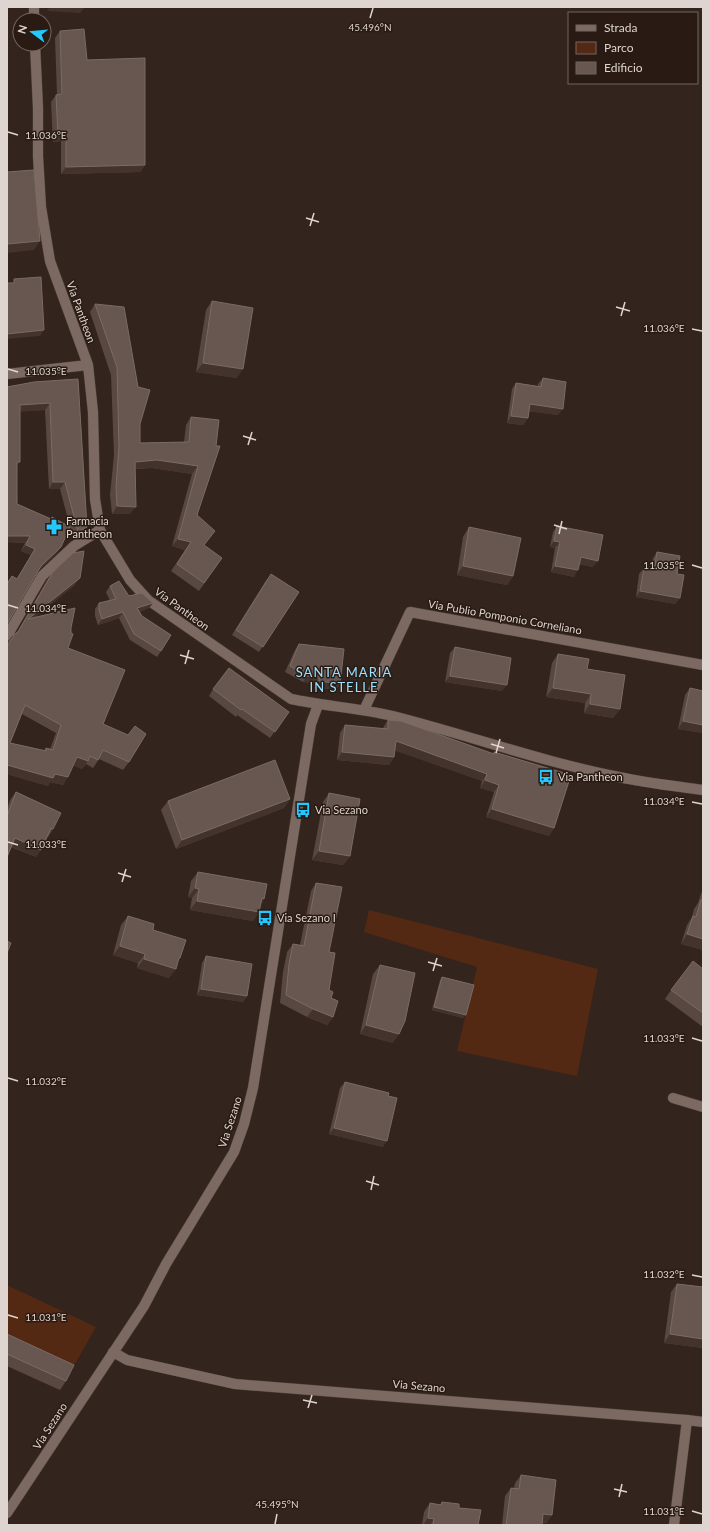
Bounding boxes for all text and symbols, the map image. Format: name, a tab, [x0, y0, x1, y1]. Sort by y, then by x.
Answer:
north arrow	[12, 12, 52, 52]
legend	[568, 12, 698, 84]
text: Strada	[604, 20, 637, 35]
text: 45.496°N	[348, 21, 392, 33]
text: N	[14, 23, 29, 35]
text: Parco	[604, 40, 634, 55]
text: Edificio	[604, 60, 643, 75]
text: 11.036°E	[25, 129, 67, 141]
street label: Via Pantheon	[64, 279, 99, 344]
text: 11.036°E	[643, 322, 685, 334]
text: 11.035°E	[25, 365, 67, 377]
place label: Farmacia Pantheon	[66, 514, 112, 540]
pharmacy icon: Farmacia Pantheon	[45, 518, 63, 536]
text: 11.035°E	[643, 559, 685, 571]
street label: Via Pantheon	[152, 584, 212, 633]
street label: Via Publio Pomponio Corneliano	[427, 597, 583, 636]
text: 11.034°E	[25, 602, 67, 614]
district label: SANTA MARIA IN STELLE	[296, 664, 392, 695]
bus stop icon: Via Pantheon	[537, 768, 555, 786]
place label: Via Pantheon	[558, 770, 623, 783]
text: 11.034°E	[643, 795, 685, 807]
bus stop icon: Via Sezano	[294, 801, 312, 819]
place label: Via Sezano	[315, 803, 368, 816]
text: 11.033°E	[25, 838, 67, 850]
bus stop icon: Via Sezano I	[256, 909, 274, 927]
place label: Via Sezano I	[277, 911, 336, 924]
text: 11.033°E	[643, 1032, 685, 1044]
text: 11.032°E	[25, 1075, 67, 1087]
street label: Via Sezano	[215, 1095, 244, 1149]
text: 11.032°E	[643, 1268, 685, 1280]
text: 11.031°E	[25, 1311, 67, 1323]
street label: Via Sezano	[392, 1377, 446, 1394]
street label: Via Sezano	[30, 1400, 69, 1451]
text: 45.495°N	[255, 1498, 299, 1510]
text: 11.031°E	[643, 1505, 685, 1517]

